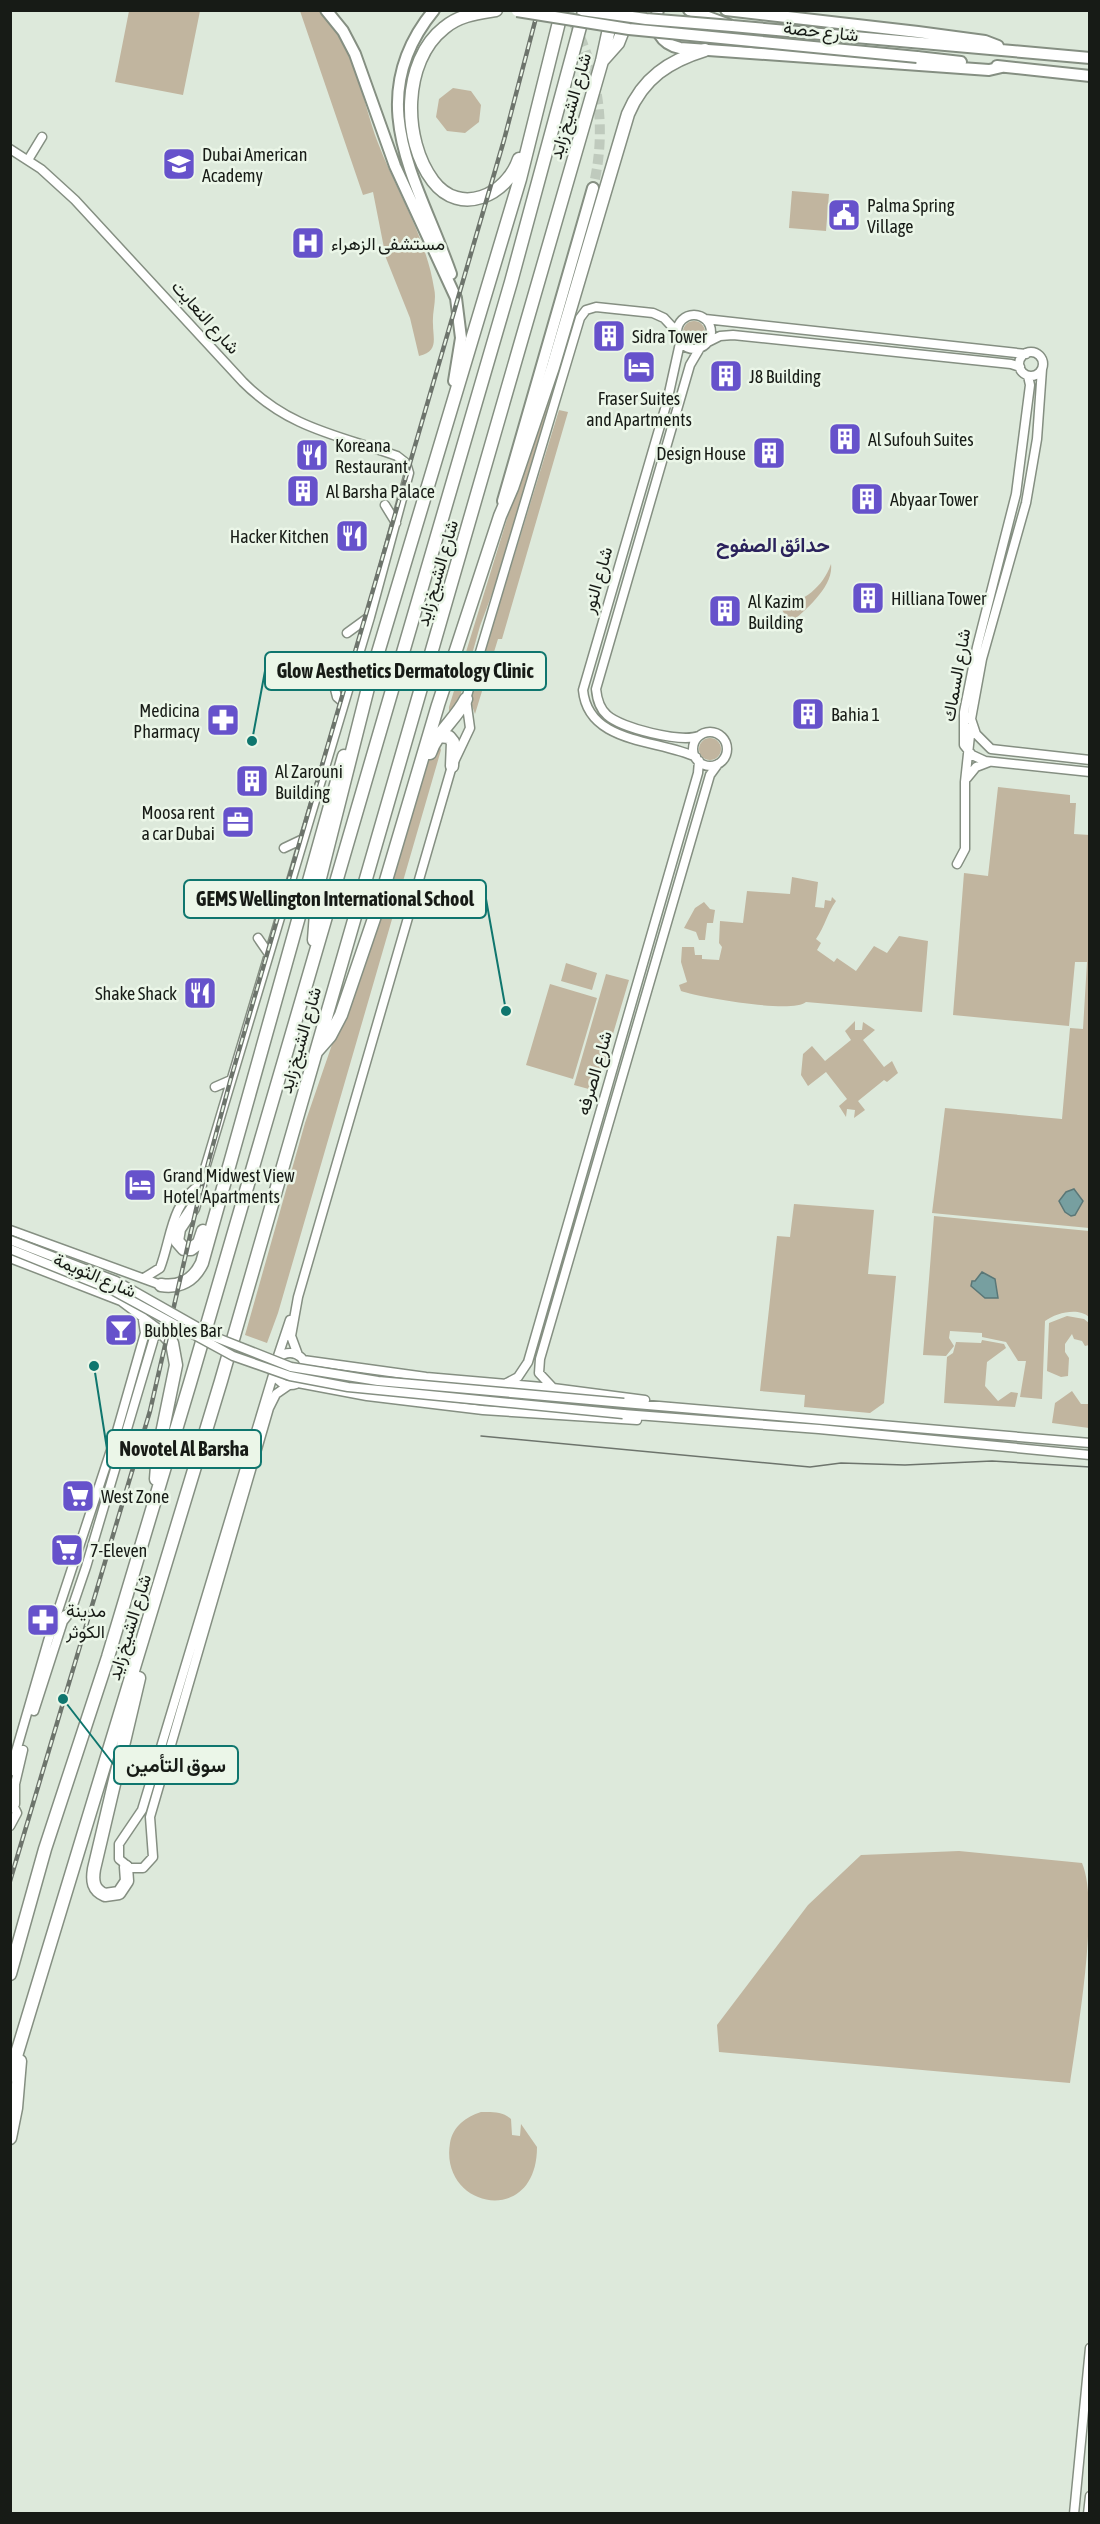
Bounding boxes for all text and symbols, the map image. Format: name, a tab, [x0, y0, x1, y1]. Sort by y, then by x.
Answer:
street label: شارع حصة	[782, 17, 860, 47]
street label: شارع الشيخ زايد	[545, 50, 597, 162]
place label: Dubai American Academy	[202, 144, 307, 186]
school or university icon: Dubai American Academy	[161, 146, 197, 182]
place label: Palma Spring Village	[867, 195, 955, 237]
public building icon: Palma Spring Village	[826, 197, 862, 233]
hospital icon: مستشفى الزهراء	[290, 225, 326, 261]
place label: مستشفى الزهراء	[331, 233, 445, 255]
street label: شارع النعايت	[166, 276, 244, 359]
building icon: Sidra Tower	[591, 318, 627, 354]
place label: Sidra Tower	[632, 326, 708, 347]
hotel icon: Fraser Suites and Apartments	[621, 349, 657, 385]
building icon: J8 Building	[708, 358, 744, 394]
place label: J8 Building	[749, 366, 821, 387]
place label: Fraser Suites and Apartments	[586, 388, 692, 430]
building icon: Al Sufouh Suites	[827, 421, 863, 457]
place label: Al Sufouh Suites	[868, 429, 974, 450]
place label: Koreana Restaurant	[335, 435, 408, 477]
building icon: Design House	[751, 435, 787, 471]
restaurant icon: Koreana Restaurant	[294, 437, 330, 473]
place label: Design House	[656, 443, 746, 464]
building icon: Al Barsha Palace	[285, 473, 321, 509]
place label: Al Barsha Palace	[326, 481, 435, 502]
building icon: Abyaar Tower	[849, 481, 885, 517]
place label: Abyaar Tower	[890, 489, 979, 510]
street label: شارع الشيخ زايد	[412, 517, 464, 629]
restaurant icon: Hacker Kitchen	[334, 518, 370, 554]
place label: Hacker Kitchen	[230, 526, 329, 547]
district label: حدائق الصفوح	[716, 533, 830, 559]
street label: شارع النور	[577, 544, 618, 617]
building icon: Hilliana Tower	[850, 580, 886, 616]
place label: Hilliana Tower	[891, 588, 987, 609]
place label: Al Kazim Building	[748, 591, 804, 633]
building icon: Al Kazim Building	[707, 593, 743, 629]
street label: شارع السماك	[937, 627, 976, 724]
callout: Glow Aesthetics Dermatology Clinic	[265, 652, 546, 690]
text: Glow Aesthetics Dermatology Clinic	[276, 659, 534, 682]
building icon: Bahia 1	[790, 696, 826, 732]
place label: Medicina Pharmacy	[133, 700, 200, 742]
pharmacy icon: Medicina Pharmacy	[205, 702, 241, 738]
place label: Bahia 1	[831, 704, 880, 725]
place label: Al Zarouni Building	[275, 761, 343, 803]
building icon: Al Zarouni Building	[234, 763, 270, 799]
place label: Moosa rent a car Dubai	[141, 802, 215, 844]
office icon: Moosa rent a car Dubai	[220, 804, 256, 840]
callout: GEMS Wellington International School	[184, 880, 486, 918]
text: GEMS Wellington International School	[196, 887, 475, 910]
restaurant icon: Shake Shack	[182, 975, 218, 1011]
place label: Shake Shack	[95, 983, 177, 1004]
street label: شارع الشيخ زايد	[275, 984, 327, 1096]
street label: شارع الصرفه	[572, 1028, 618, 1118]
place label: Grand Midwest View Hotel Apartments	[163, 1165, 295, 1207]
hotel icon: Grand Midwest View Hotel Apartments	[122, 1167, 158, 1203]
street label: شارع الثويمة	[50, 1248, 139, 1304]
bar icon: Bubbles Bar	[103, 1312, 139, 1348]
place label: Bubbles Bar	[144, 1320, 223, 1341]
callout: Novotel Al Barsha	[107, 1430, 261, 1468]
text: Novotel Al Barsha	[119, 1437, 249, 1460]
supermarket icon: West Zone	[60, 1478, 96, 1514]
place label: West Zone	[101, 1486, 169, 1507]
supermarket icon: 7-Eleven	[49, 1532, 85, 1568]
place label: 7-Eleven	[90, 1540, 147, 1561]
street label: شارع الشيخ زايد	[103, 1571, 157, 1683]
place label: مدينة الكوثر	[65, 1600, 106, 1643]
pharmacy icon: مدينة الكوثر	[25, 1602, 61, 1638]
callout: سوق التأمين	[114, 1746, 238, 1784]
text: سوق التأمين	[126, 1753, 226, 1778]

